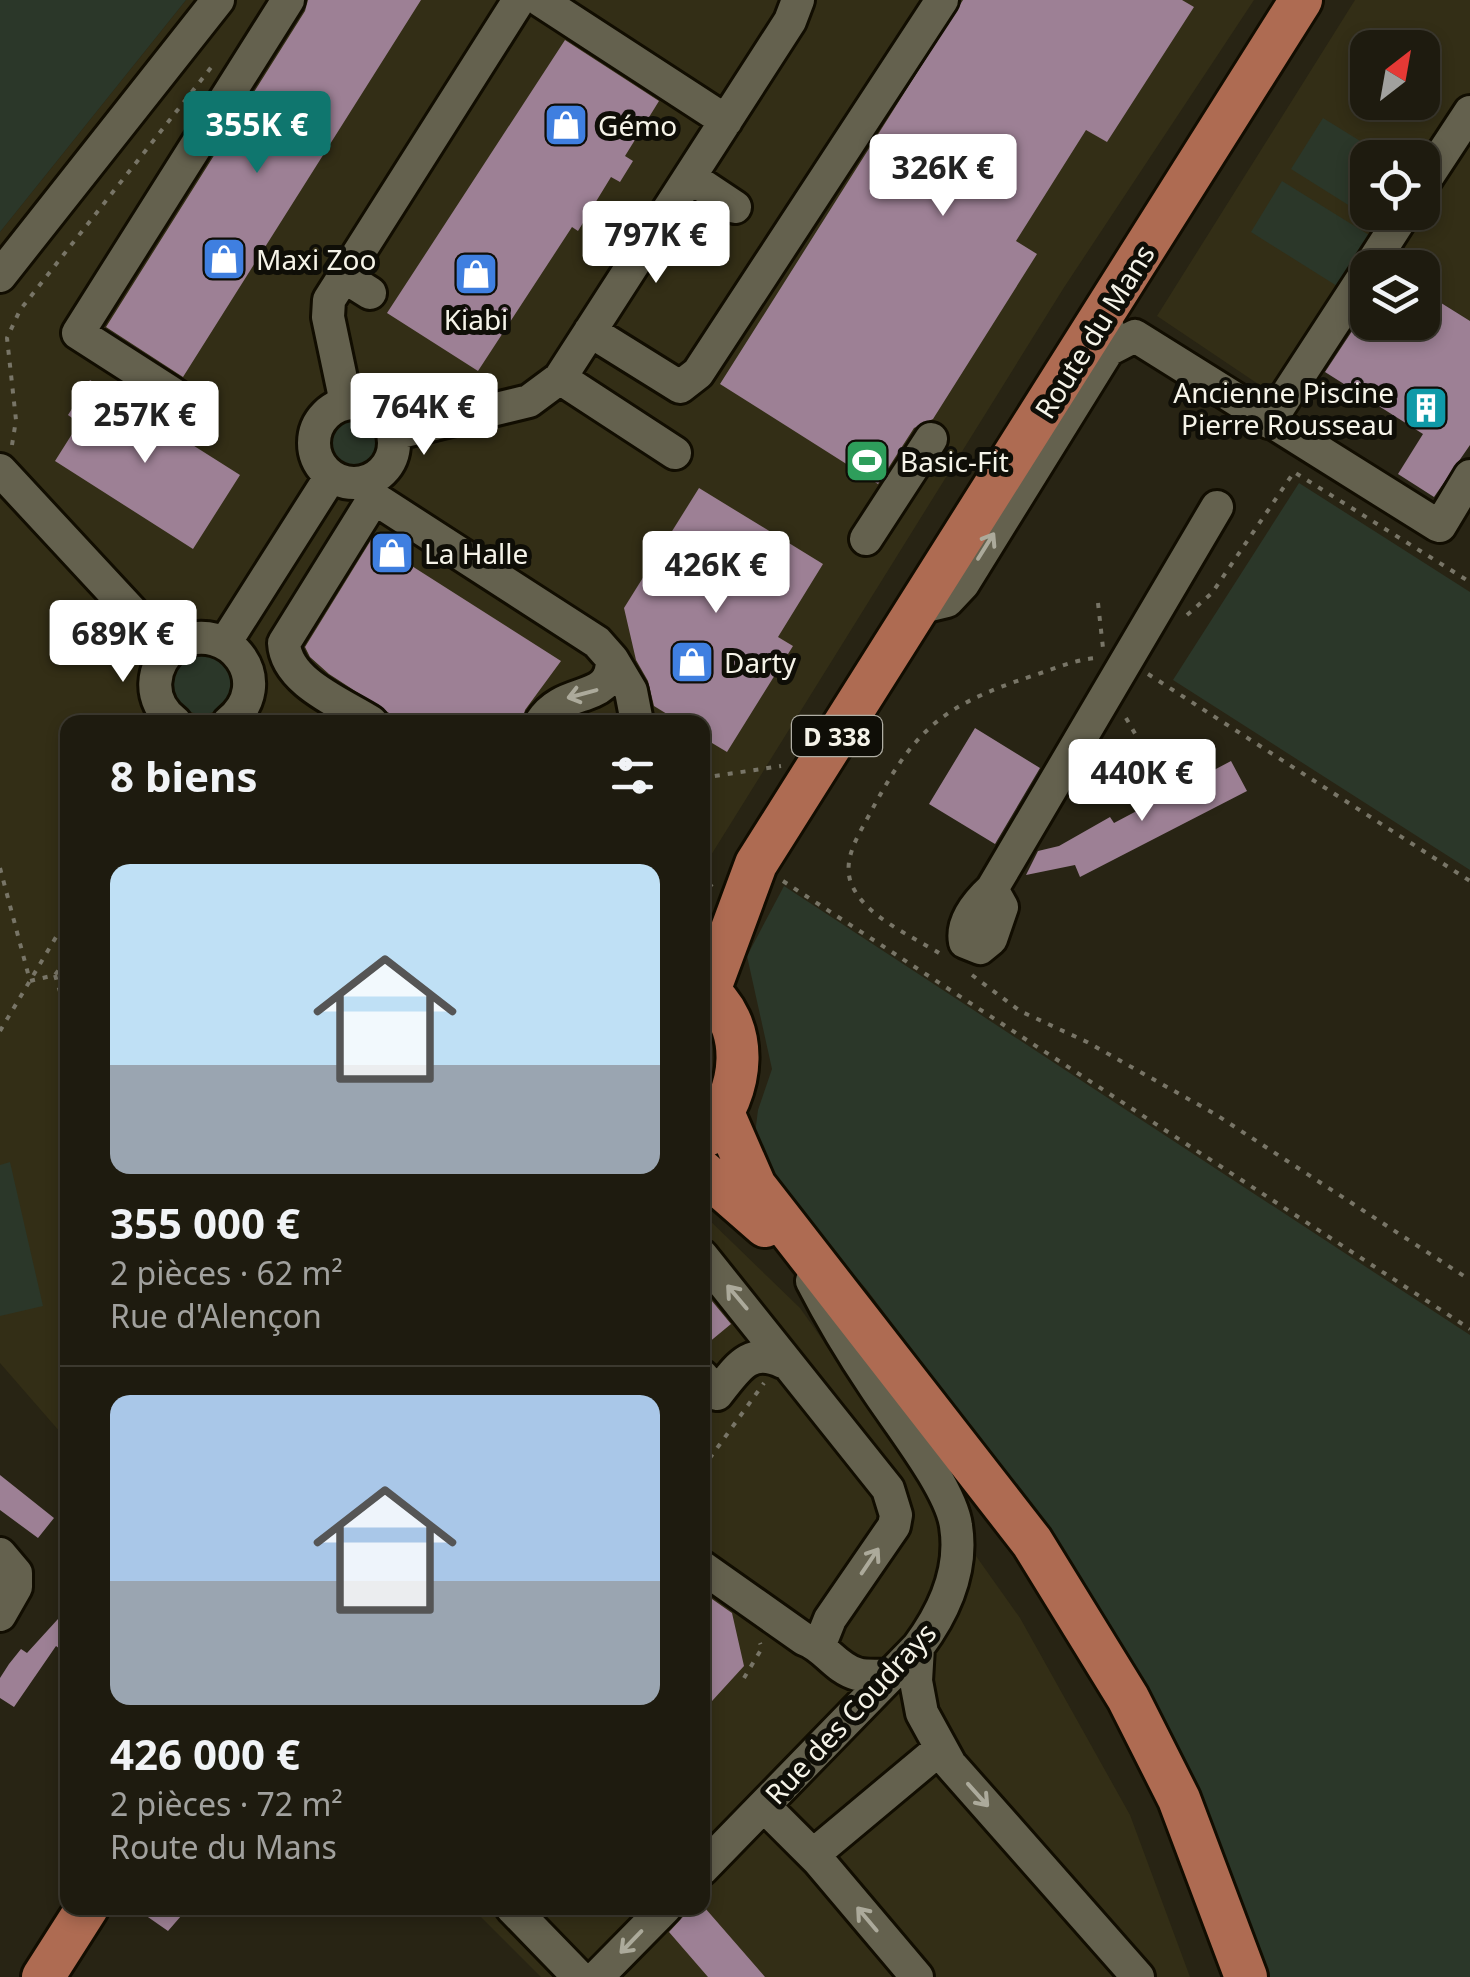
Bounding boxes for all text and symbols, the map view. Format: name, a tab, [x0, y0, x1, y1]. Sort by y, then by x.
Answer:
north arrow	[1350, 30, 1440, 120]
map controls	[1350, 30, 1440, 340]
pin: 355K €	[176, 91, 338, 176]
text: 355K €	[206, 102, 308, 145]
shop icon: Gémo	[543, 102, 589, 148]
place label: Gémo	[598, 106, 677, 144]
pin: 326K €	[862, 134, 1024, 219]
button: locate	[1350, 140, 1440, 230]
text: 326K €	[892, 145, 994, 188]
pin: 797K €	[575, 201, 737, 286]
text: 797K €	[605, 212, 707, 255]
shop icon: Maxi Zoo	[201, 236, 247, 282]
street label: Route du Mans	[1025, 237, 1163, 425]
place label: Maxi Zoo	[256, 240, 376, 278]
button: layers	[1350, 250, 1440, 340]
shop icon: Kiabi	[453, 251, 499, 297]
place label: Kiabi	[444, 300, 508, 338]
pin: 764K €	[343, 373, 505, 458]
place label: Ancienne Piscine Pierre Rousseau	[1173, 373, 1394, 443]
pin: 257K €	[64, 381, 226, 466]
text: 764K €	[373, 384, 475, 427]
building icon: Ancienne Piscine Pierre Rousseau	[1403, 385, 1449, 431]
text: 257K €	[94, 392, 196, 435]
sports icon: Basic-Fit	[844, 438, 890, 484]
place label: Basic-Fit	[900, 442, 1009, 480]
shop icon: La Halle	[369, 530, 415, 576]
pin: 426K €	[635, 531, 797, 616]
one-way arrow	[976, 532, 996, 561]
place label: La Halle	[424, 534, 528, 572]
text: 426K €	[665, 542, 767, 585]
pin: 689K €	[42, 600, 204, 685]
text: 689K €	[72, 611, 174, 654]
shop icon: Darty	[669, 639, 715, 685]
place label: Darty	[724, 643, 797, 681]
one-way arrow	[567, 685, 598, 704]
road number: D 338	[792, 716, 882, 756]
pin: 440K €	[1061, 739, 1223, 824]
text: 8 biens	[110, 747, 258, 804]
icon: filters	[605, 748, 660, 803]
text: 440K €	[1091, 750, 1193, 793]
icon: home	[295, 929, 475, 1109]
text: 355 000 €	[110, 1194, 300, 1251]
text: 2 pièces · 62 m²	[110, 1251, 343, 1294]
one-way arrow	[727, 1285, 749, 1311]
text: Rue d'Alençon	[110, 1294, 322, 1337]
icon: home	[295, 1460, 475, 1640]
one-way arrow	[859, 1547, 880, 1575]
street label: Rue des Coudrays	[756, 1614, 944, 1812]
text: 426 000 €	[110, 1725, 300, 1782]
text: 2 pièces · 72 m²	[110, 1782, 343, 1825]
one-way arrow	[966, 1782, 989, 1807]
text: Route du Mans	[110, 1825, 337, 1868]
one-way arrow	[857, 1906, 879, 1932]
one-way arrow	[619, 1930, 643, 1954]

